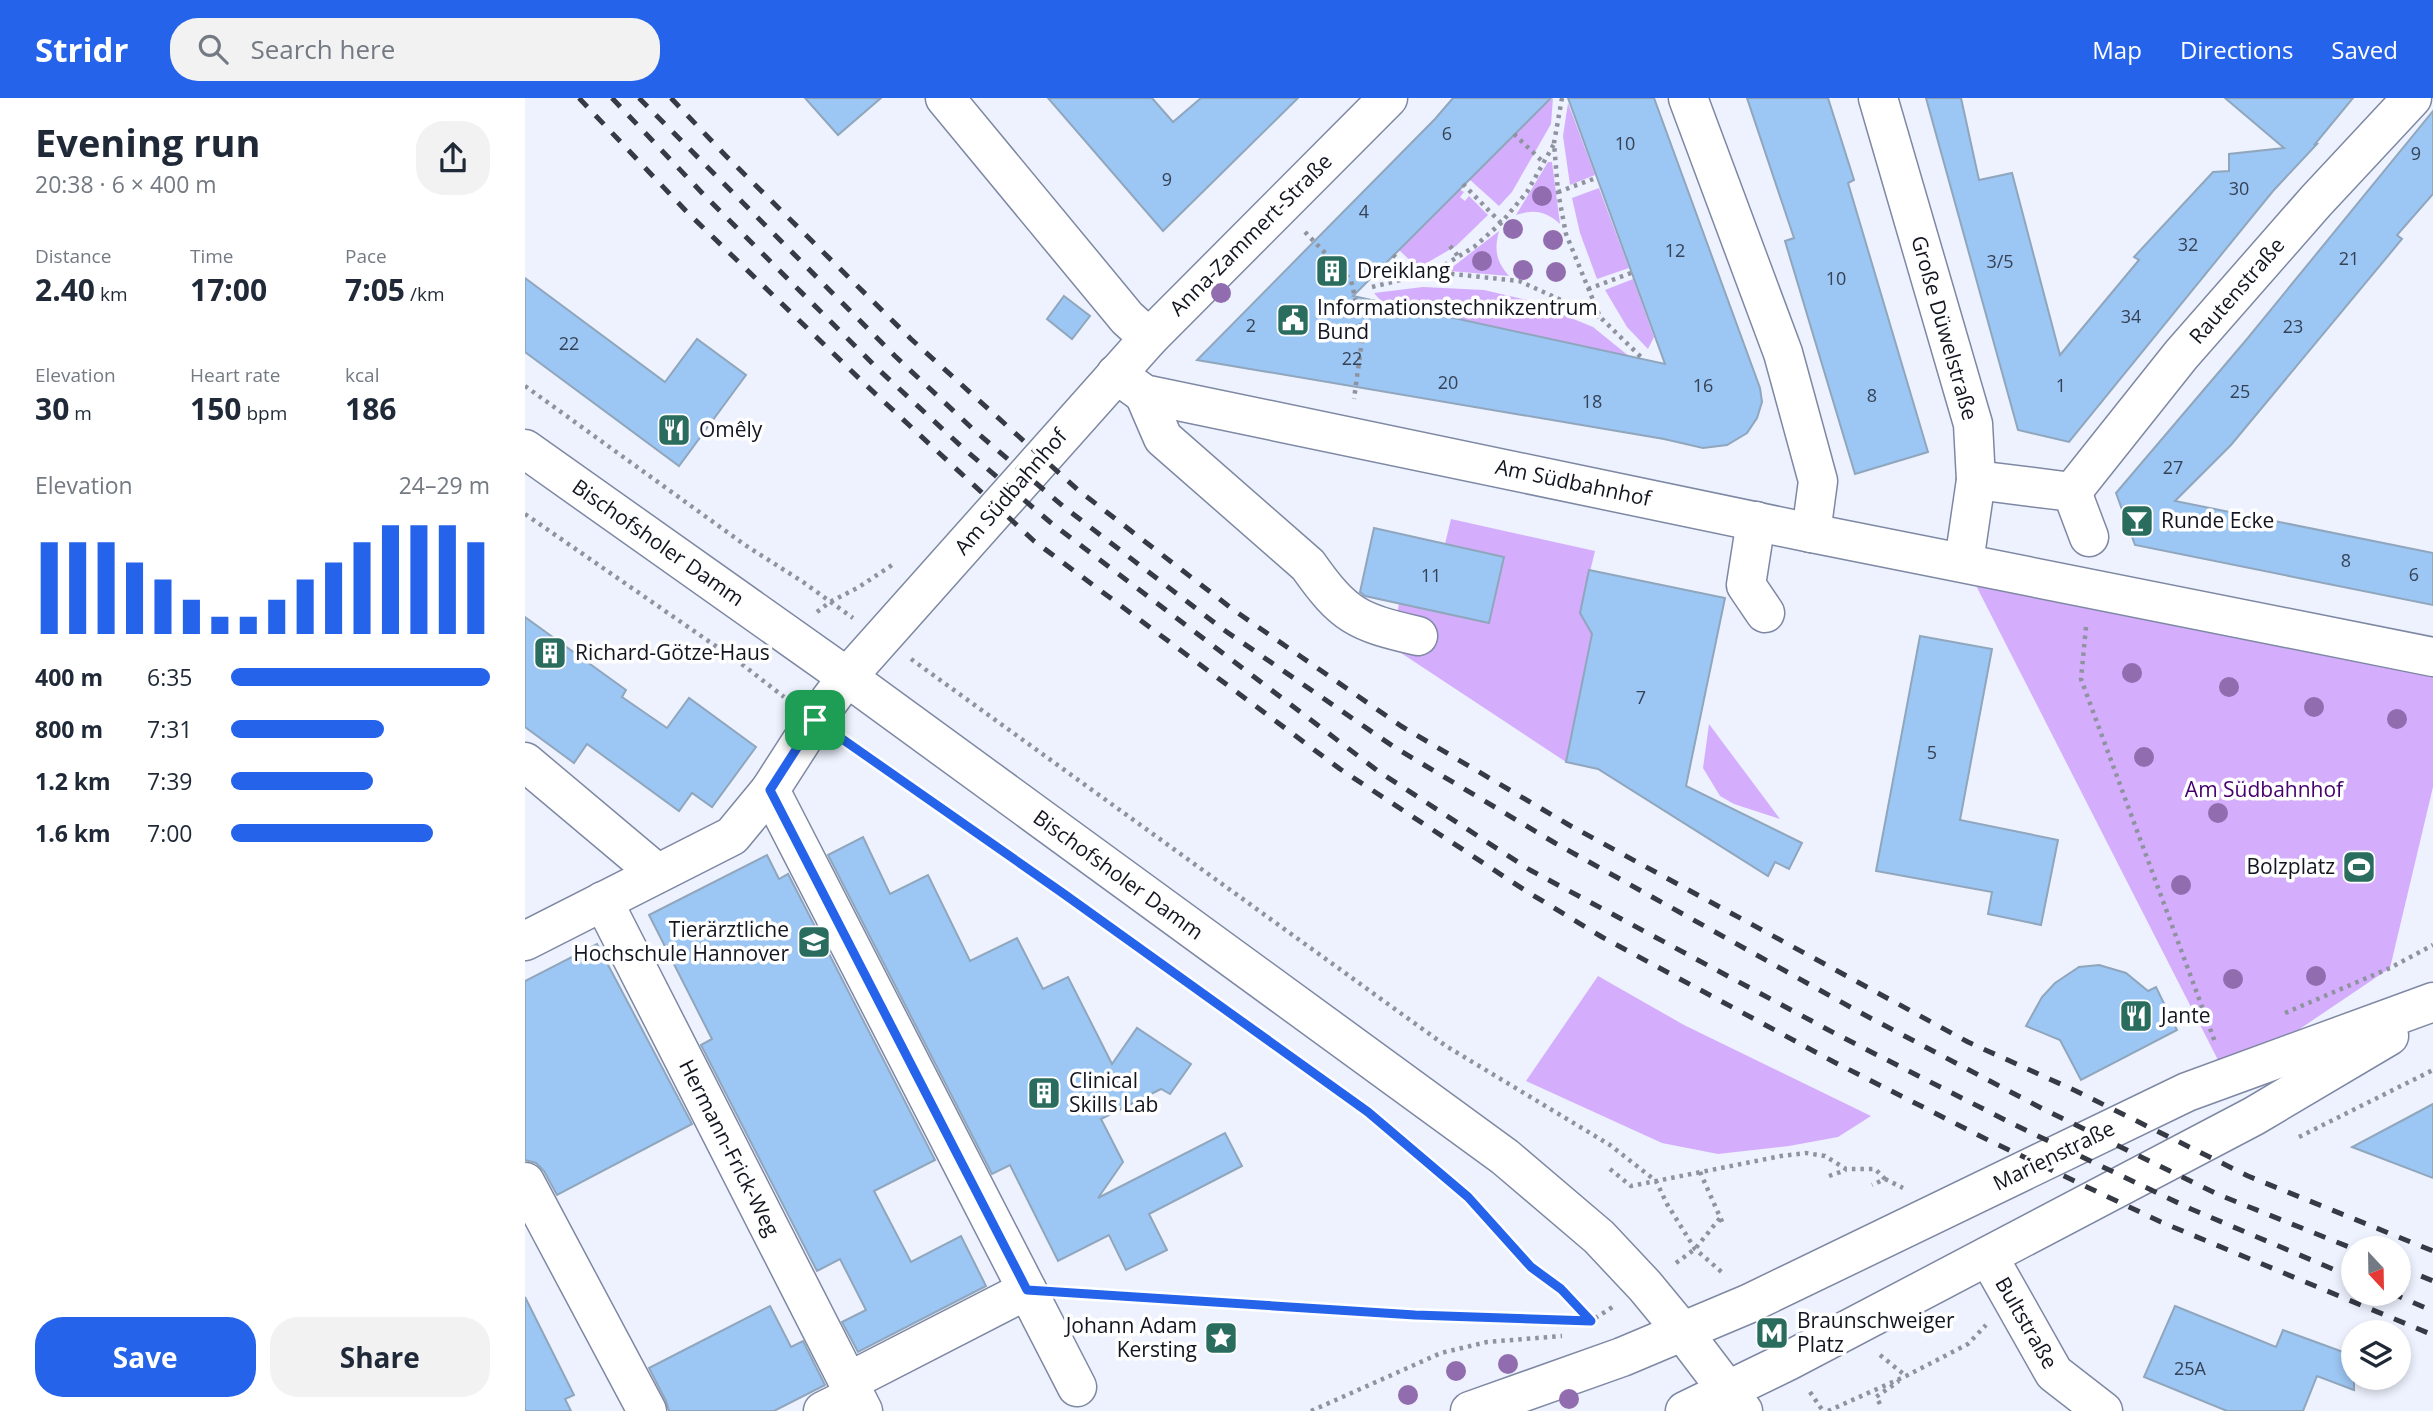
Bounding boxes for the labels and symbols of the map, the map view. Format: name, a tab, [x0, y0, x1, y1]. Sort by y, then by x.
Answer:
house number: 6	[1442, 121, 1452, 145]
house number: 10	[1615, 131, 1635, 155]
house number: 9	[2411, 141, 2421, 165]
street label: Anna-Zammert-Straße	[1163, 147, 1338, 322]
house number: 9	[1162, 167, 1172, 191]
house number: 30	[2229, 176, 2249, 200]
house number: 4	[1359, 199, 1369, 223]
street label: Rautenstraße	[2182, 231, 2290, 349]
street label: Große Düwelstraße	[1905, 232, 1985, 423]
house number: 32	[2178, 232, 2198, 256]
house number: 12	[1665, 238, 1685, 262]
house number: 21	[2339, 246, 2359, 270]
house number: 3/5	[1986, 249, 2014, 273]
building icon: Dreiklang	[1313, 252, 1351, 290]
place label: Dreiklang	[1357, 256, 1450, 284]
house number: 10	[1826, 266, 1846, 290]
place label: Informationstechnikzentrum Bund	[1317, 293, 1598, 345]
public building icon: Informationstechnikzentrum Bund	[1274, 301, 1312, 339]
house number: 34	[2121, 304, 2141, 328]
house number: 2	[1246, 313, 1256, 337]
house number: 23	[2283, 314, 2303, 338]
house number: 22	[559, 331, 579, 355]
house number: 22	[1342, 346, 1362, 370]
house number: 20	[1438, 370, 1458, 394]
house number: 16	[1693, 373, 1713, 397]
house number: 1	[2056, 373, 2066, 397]
house number: 25	[2230, 379, 2250, 403]
house number: 8	[1867, 383, 1877, 407]
house number: 18	[1582, 389, 1602, 413]
restaurant icon: Omêly	[655, 411, 693, 449]
place label: Omêly	[699, 415, 763, 443]
street label: Am Südbahnhof	[948, 421, 1074, 560]
street label: Am Südbahnhof	[1493, 452, 1655, 513]
house number: 27	[2163, 455, 2183, 479]
street label: Bischofsholer Damm	[567, 472, 750, 612]
bar icon: Runde Ecke	[2118, 502, 2156, 540]
place label: Runde Ecke	[2161, 506, 2274, 534]
house number: 8	[2341, 548, 2351, 572]
house number: 6	[2409, 562, 2419, 586]
house number: 11	[1421, 563, 1441, 587]
building icon: Richard-Götze-Haus	[531, 634, 569, 672]
place label: Richard-Götze-Haus	[575, 638, 770, 666]
house number: 7	[1636, 685, 1646, 709]
pin	[785, 690, 845, 750]
house number: 5	[1927, 740, 1937, 764]
park label: Am Südbahnhof	[2185, 775, 2345, 803]
street label: Bischofsholer Damm	[1028, 803, 1209, 945]
sports icon: Bolzplatz	[2340, 848, 2378, 886]
place label: Bolzplatz	[2247, 852, 2335, 880]
place label: Tierärztliche Hochschule Hannover	[573, 915, 789, 967]
school or university icon: Tierärztliche Hochschule Hannover	[795, 923, 833, 961]
restaurant icon: Jante	[2117, 997, 2155, 1035]
place label: Jante	[2159, 1001, 2210, 1029]
street label: Hermann-Frick-Weg	[673, 1054, 787, 1241]
place label: Clinical Skills Lab	[1069, 1066, 1158, 1118]
building icon: Clinical Skills Lab	[1025, 1074, 1063, 1112]
street label: Marienstraße	[1988, 1114, 2119, 1197]
north arrow	[2341, 1236, 2411, 1306]
street label: Bultstraße	[1989, 1271, 2064, 1374]
place label: Braunschweiger Platz	[1797, 1306, 1955, 1358]
place label: Johann Adam Kersting	[1064, 1311, 1197, 1363]
metro station icon: Braunschweiger Platz	[1753, 1314, 1791, 1352]
place icon: Johann Adam Kersting	[1202, 1319, 1240, 1357]
house number: 25A	[2174, 1356, 2207, 1380]

